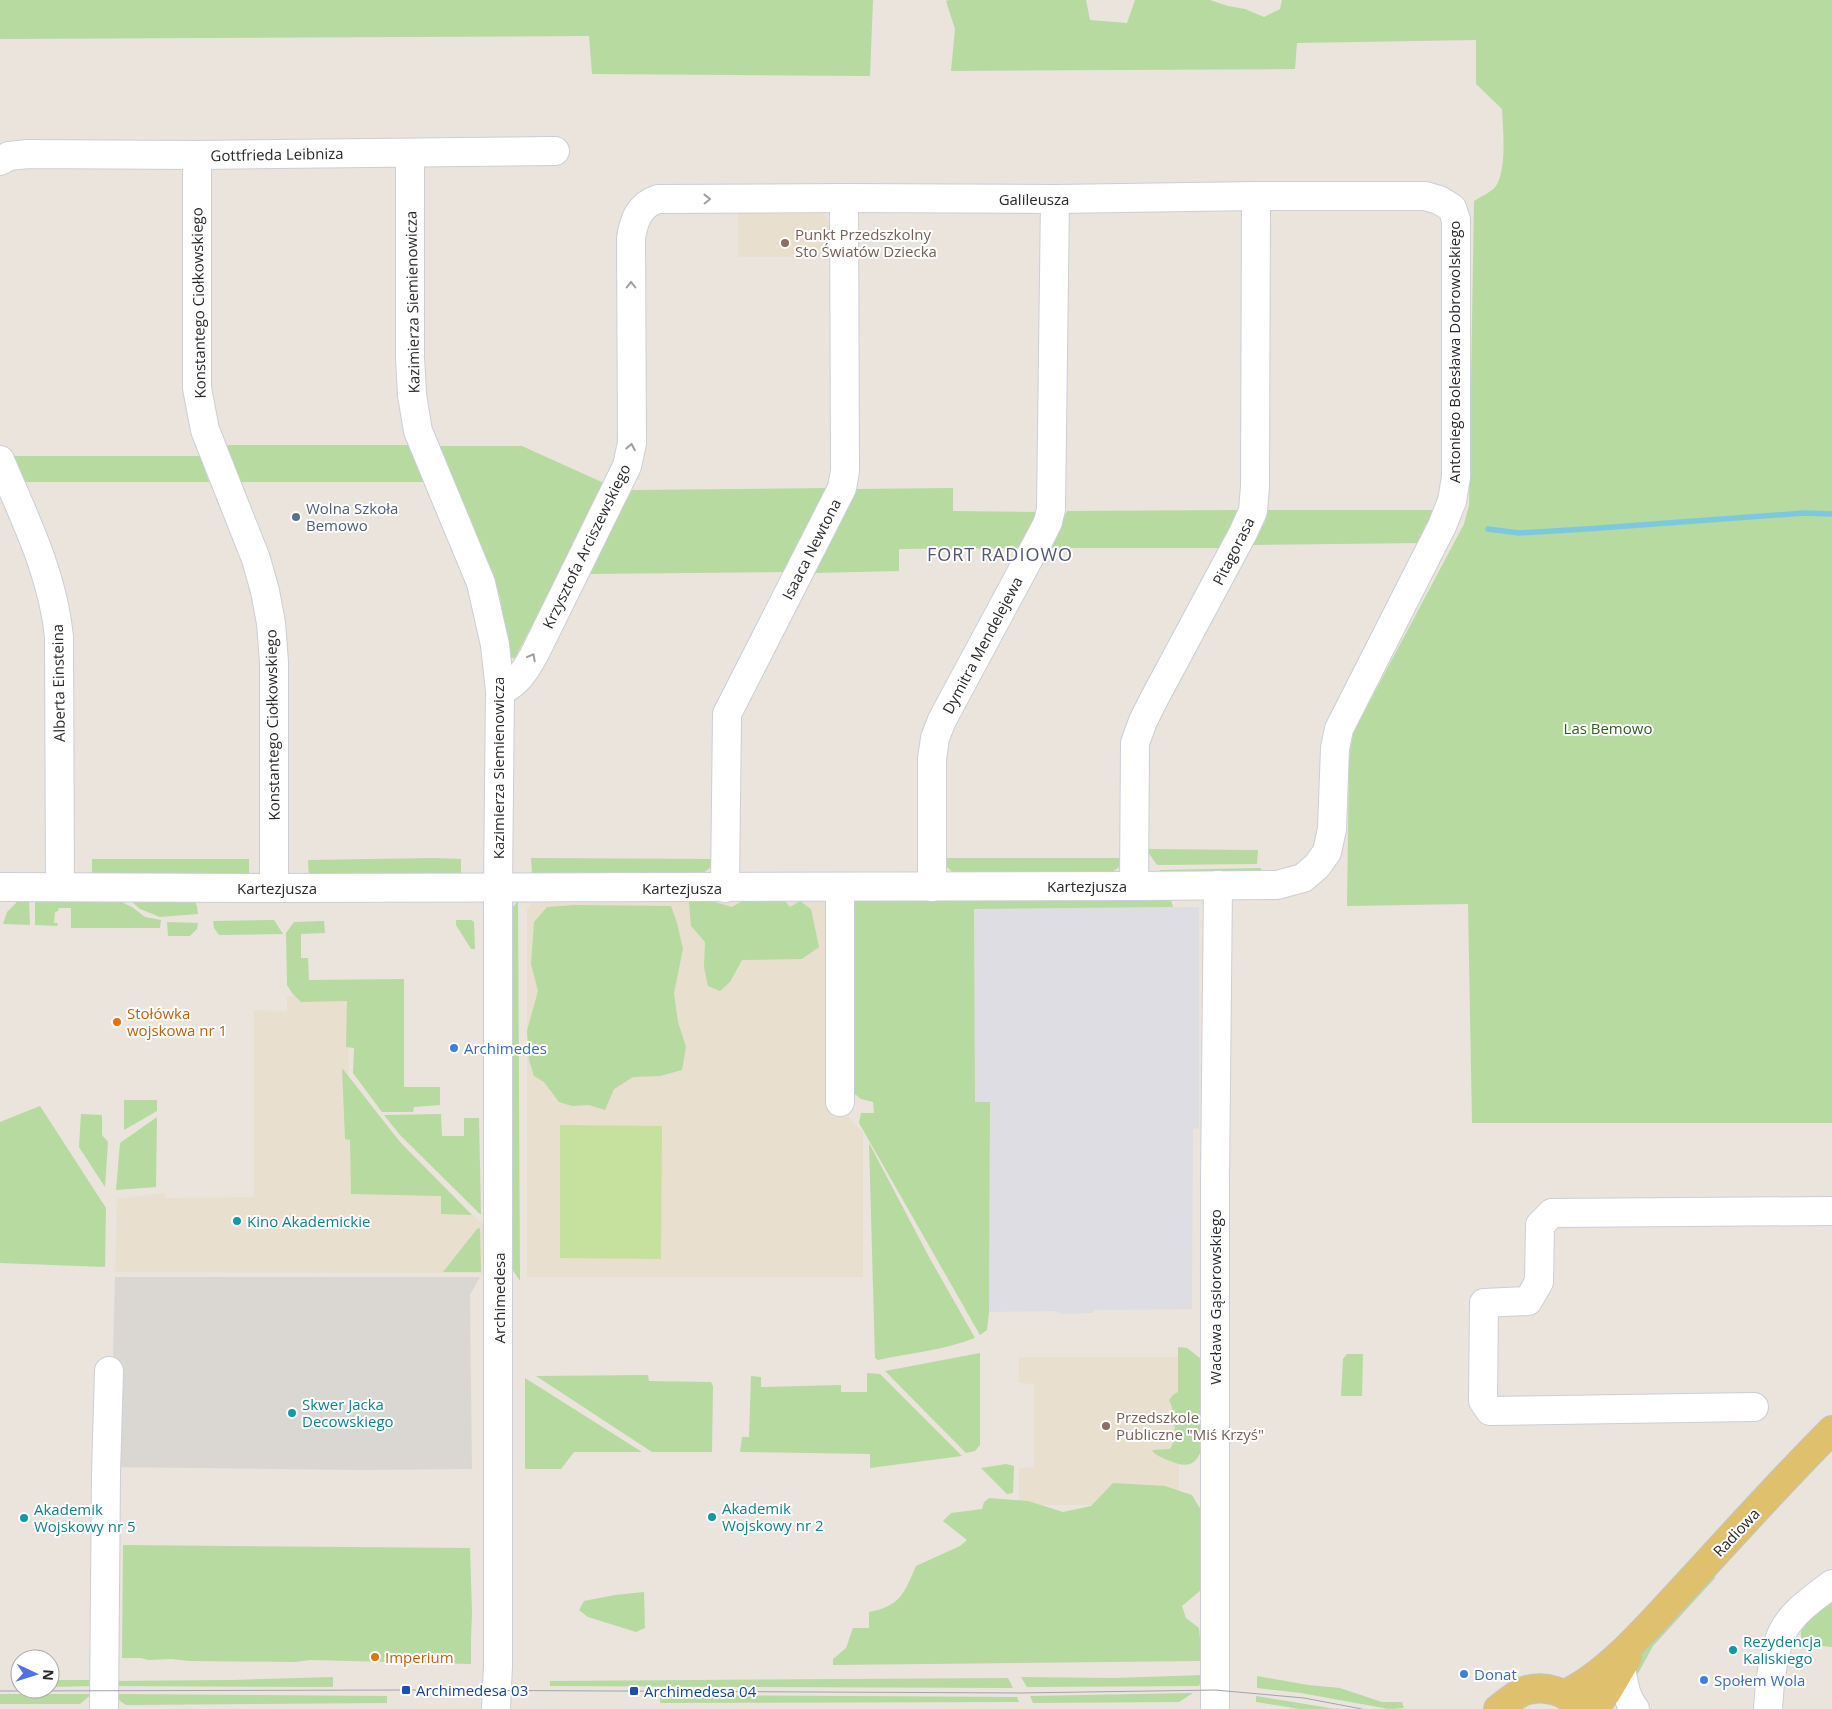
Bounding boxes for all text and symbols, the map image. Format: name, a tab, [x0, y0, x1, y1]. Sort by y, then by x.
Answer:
street label: Gottfrieda Leibniza	[210, 143, 344, 165]
street label: Galileusza	[999, 189, 1069, 209]
one-way arrow	[704, 194, 711, 204]
street label: Konstantego Ciołkowskiego	[186, 207, 210, 399]
street label: Kazimierza Siemienowicza	[400, 211, 424, 393]
street label: Antoniego Bolesława Dobrowolskiego	[1444, 221, 1464, 483]
place label: Punkt Przedszkolny Sto Światów Dziecka	[795, 224, 937, 261]
marker: Punkt Przedszkolny Sto Światów Dziecka	[779, 237, 791, 249]
one-way arrow	[626, 281, 636, 288]
one-way arrow	[625, 443, 635, 452]
street label: Krzysztofa Arciszewskiego	[537, 460, 635, 632]
street label: Isaaca Newtona	[777, 495, 845, 603]
place label: Wolna Szkoła Bemowo	[306, 498, 398, 535]
marker: Wolna Szkoła Bemowo	[290, 511, 302, 523]
street label: Pitagorasa	[1207, 514, 1259, 588]
district label: FORT RADIOWO	[927, 542, 1073, 566]
street label: Dymitra Mendelejewa	[937, 573, 1027, 717]
street label: Alberta Einsteina	[47, 624, 69, 742]
street label: Konstantego Ciołkowskiego	[260, 629, 284, 821]
one-way arrow	[526, 654, 536, 663]
street label: Kazimierza Siemienowicza	[488, 677, 508, 859]
park label: Las Bemowo	[1564, 718, 1652, 738]
street label: Kartezjusza	[1047, 876, 1127, 896]
street label: Kartezjusza	[237, 878, 317, 898]
street label: Kartezjusza	[642, 878, 722, 898]
place label: Stołówka wojskowa nr 1	[127, 1003, 227, 1040]
marker: Stołówka wojskowa nr 1	[111, 1016, 123, 1028]
place label: Archimedes	[464, 1038, 547, 1058]
marker: Archimedes	[448, 1042, 460, 1054]
street label: Wacława Gąsiorowskiego	[1205, 1209, 1225, 1385]
place label: Kino Akademickie	[247, 1211, 370, 1231]
marker: Kino Akademickie	[231, 1215, 243, 1227]
street label: Archimedesa	[489, 1252, 509, 1344]
place label: Skwer Jacka Decowskiego	[302, 1394, 394, 1431]
marker: Skwer Jacka Decowskiego	[286, 1407, 298, 1419]
place label: Przedszkole Publiczne "Miś Krzyś"	[1116, 1407, 1264, 1444]
marker: Przedszkole Publiczne "Miś Krzyś"	[1100, 1420, 1112, 1432]
place label: Akademik Wojskowy nr 2	[722, 1498, 824, 1535]
place label: Akademik Wojskowy nr 5	[34, 1499, 136, 1536]
street label: Radiowa	[1708, 1503, 1764, 1561]
marker: Akademik Wojskowy nr 2	[706, 1511, 718, 1523]
marker: Akademik Wojskowy nr 5	[18, 1512, 30, 1524]
place label: Rezydencja Kaliskiego	[1743, 1631, 1821, 1668]
marker: Rezydencja Kaliskiego	[1727, 1644, 1739, 1656]
place label: Imperium	[385, 1647, 454, 1667]
north arrow	[10, 1649, 60, 1699]
marker: Imperium	[369, 1651, 381, 1663]
place label: Donat	[1474, 1664, 1517, 1684]
marker: Donat	[1458, 1668, 1470, 1680]
text: N	[39, 1669, 58, 1681]
place label: Społem Wola	[1714, 1670, 1805, 1690]
marker: Społem Wola	[1698, 1674, 1710, 1686]
place label: Archimedesa 03	[416, 1680, 528, 1700]
place label: Archimedesa 04	[644, 1681, 757, 1701]
marker: Archimedesa 03	[400, 1684, 412, 1696]
marker: Archimedesa 04	[628, 1685, 640, 1697]

